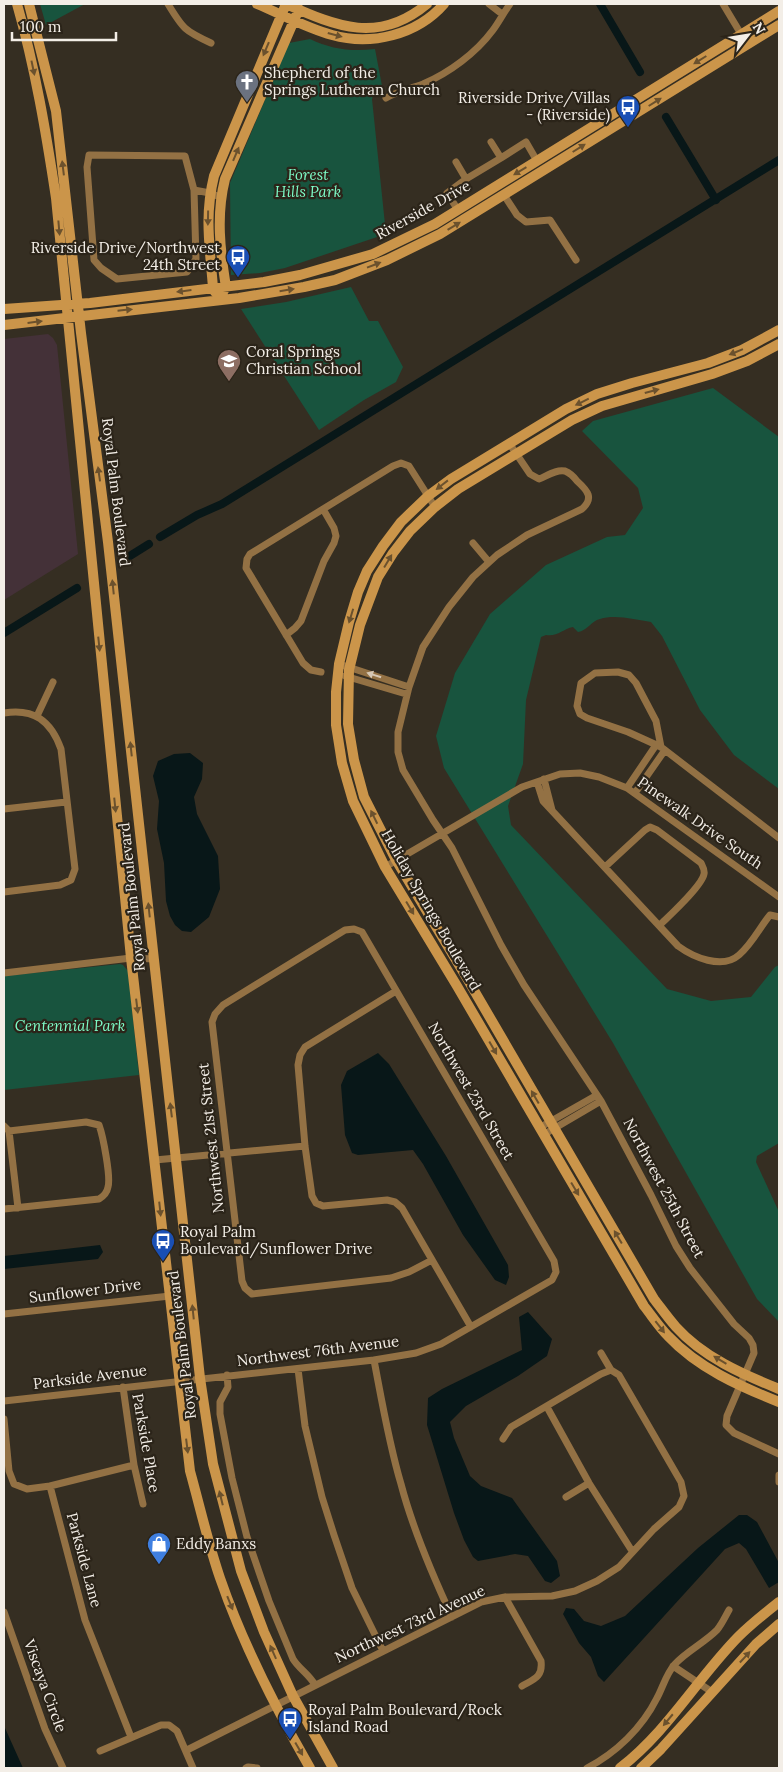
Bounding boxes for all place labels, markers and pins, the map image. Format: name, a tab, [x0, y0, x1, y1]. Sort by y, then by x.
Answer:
place label: Shepherd of the Springs Lutheran Church	[264, 63, 440, 99]
church icon: Shepherd of the Springs Lutheran Church	[234, 69, 260, 103]
place label: Riverside Drive/Villas - (Riverside)	[458, 88, 610, 125]
bus stop icon: Riverside Drive/Villas - (Riverside)	[615, 94, 641, 128]
place label: Riverside Drive/Northwest 24th Street	[31, 238, 220, 274]
bus stop icon: Riverside Drive/Northwest 24th Street	[225, 244, 251, 278]
place label: Coral Springs Christian School	[246, 342, 361, 378]
school or university icon: Coral Springs Christian School	[216, 348, 242, 382]
place label: Royal Palm Boulevard/Sunflower Drive	[180, 1222, 372, 1259]
bus stop icon: Royal Palm Boulevard/Sunflower Drive	[150, 1228, 176, 1262]
shop icon: Eddy Banxs	[146, 1531, 172, 1565]
place label: Eddy Banxs	[176, 1534, 256, 1553]
place label: Royal Palm Boulevard/Rock Island Road	[308, 1700, 502, 1736]
bus stop icon: Royal Palm Boulevard/Rock Island Road	[277, 1706, 303, 1740]

